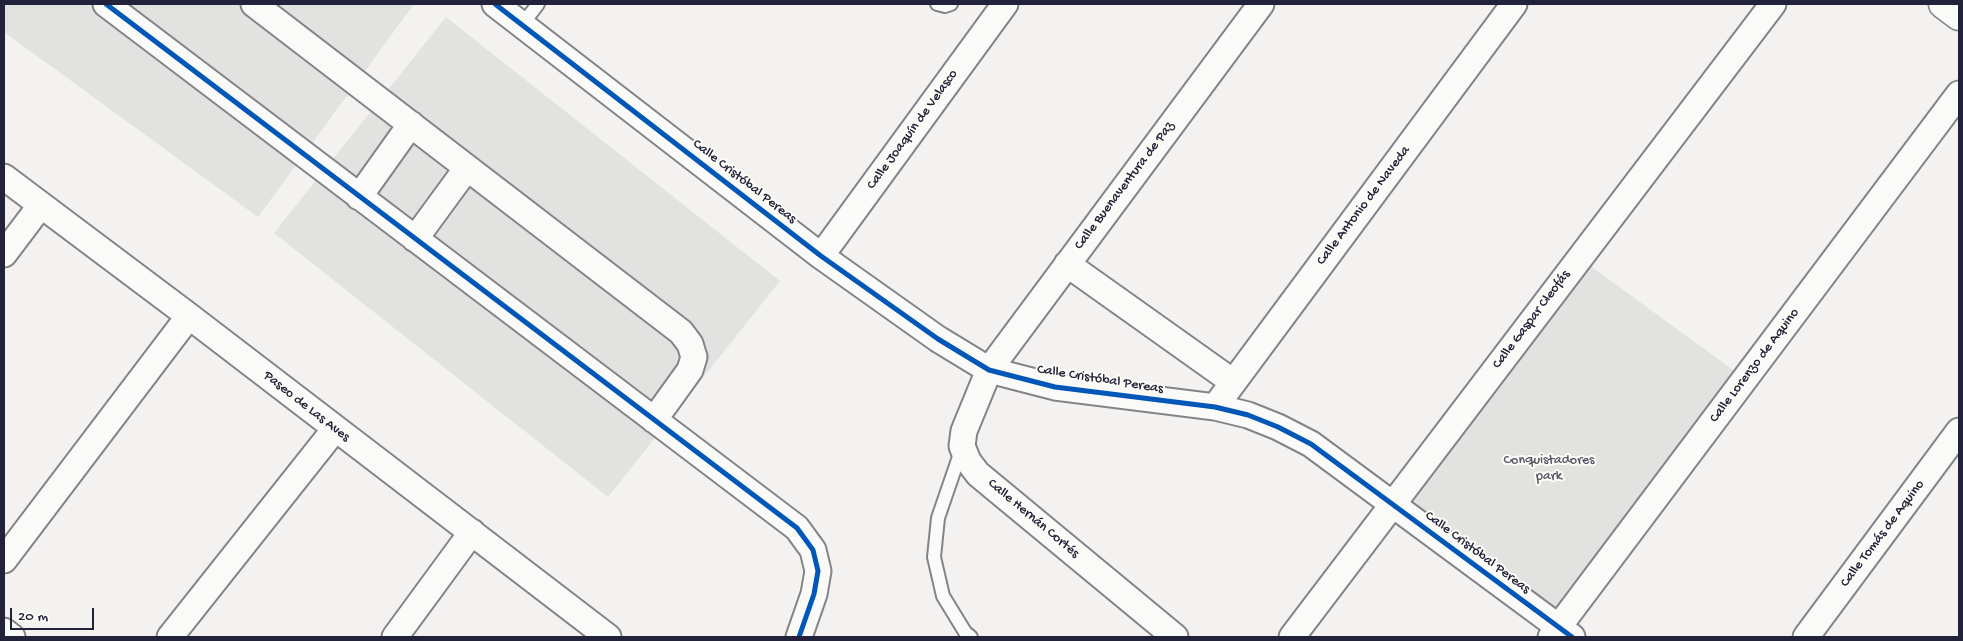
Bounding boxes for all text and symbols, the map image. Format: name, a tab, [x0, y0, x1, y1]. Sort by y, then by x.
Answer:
street label: Calle Joaquín de Velasco	[864, 67, 962, 193]
street label: Calle Buenaventura de Paz	[1071, 119, 1179, 253]
street label: Calle Cristóbal Pereas	[689, 136, 799, 228]
street label: Calle Antonio de Naveda	[1314, 143, 1414, 269]
street label: Calle Gaspar Cleofás	[1489, 267, 1575, 373]
street label: Calle Lorenzo de Aquino	[1706, 305, 1804, 427]
street label: Calle Cristóbal Pereas	[1036, 362, 1164, 398]
street label: Paseo de Las Aves	[259, 368, 353, 446]
park label: Conquistadores park	[1504, 453, 1594, 486]
street label: Calle Hernán Cortés	[984, 476, 1082, 562]
street label: Calle Tomás de Aquino	[1837, 477, 1929, 591]
street label: Calle Cristóbal Pereas	[1421, 508, 1533, 598]
scale bar	[12, 598, 96, 630]
text: 20 m	[18, 608, 48, 626]

